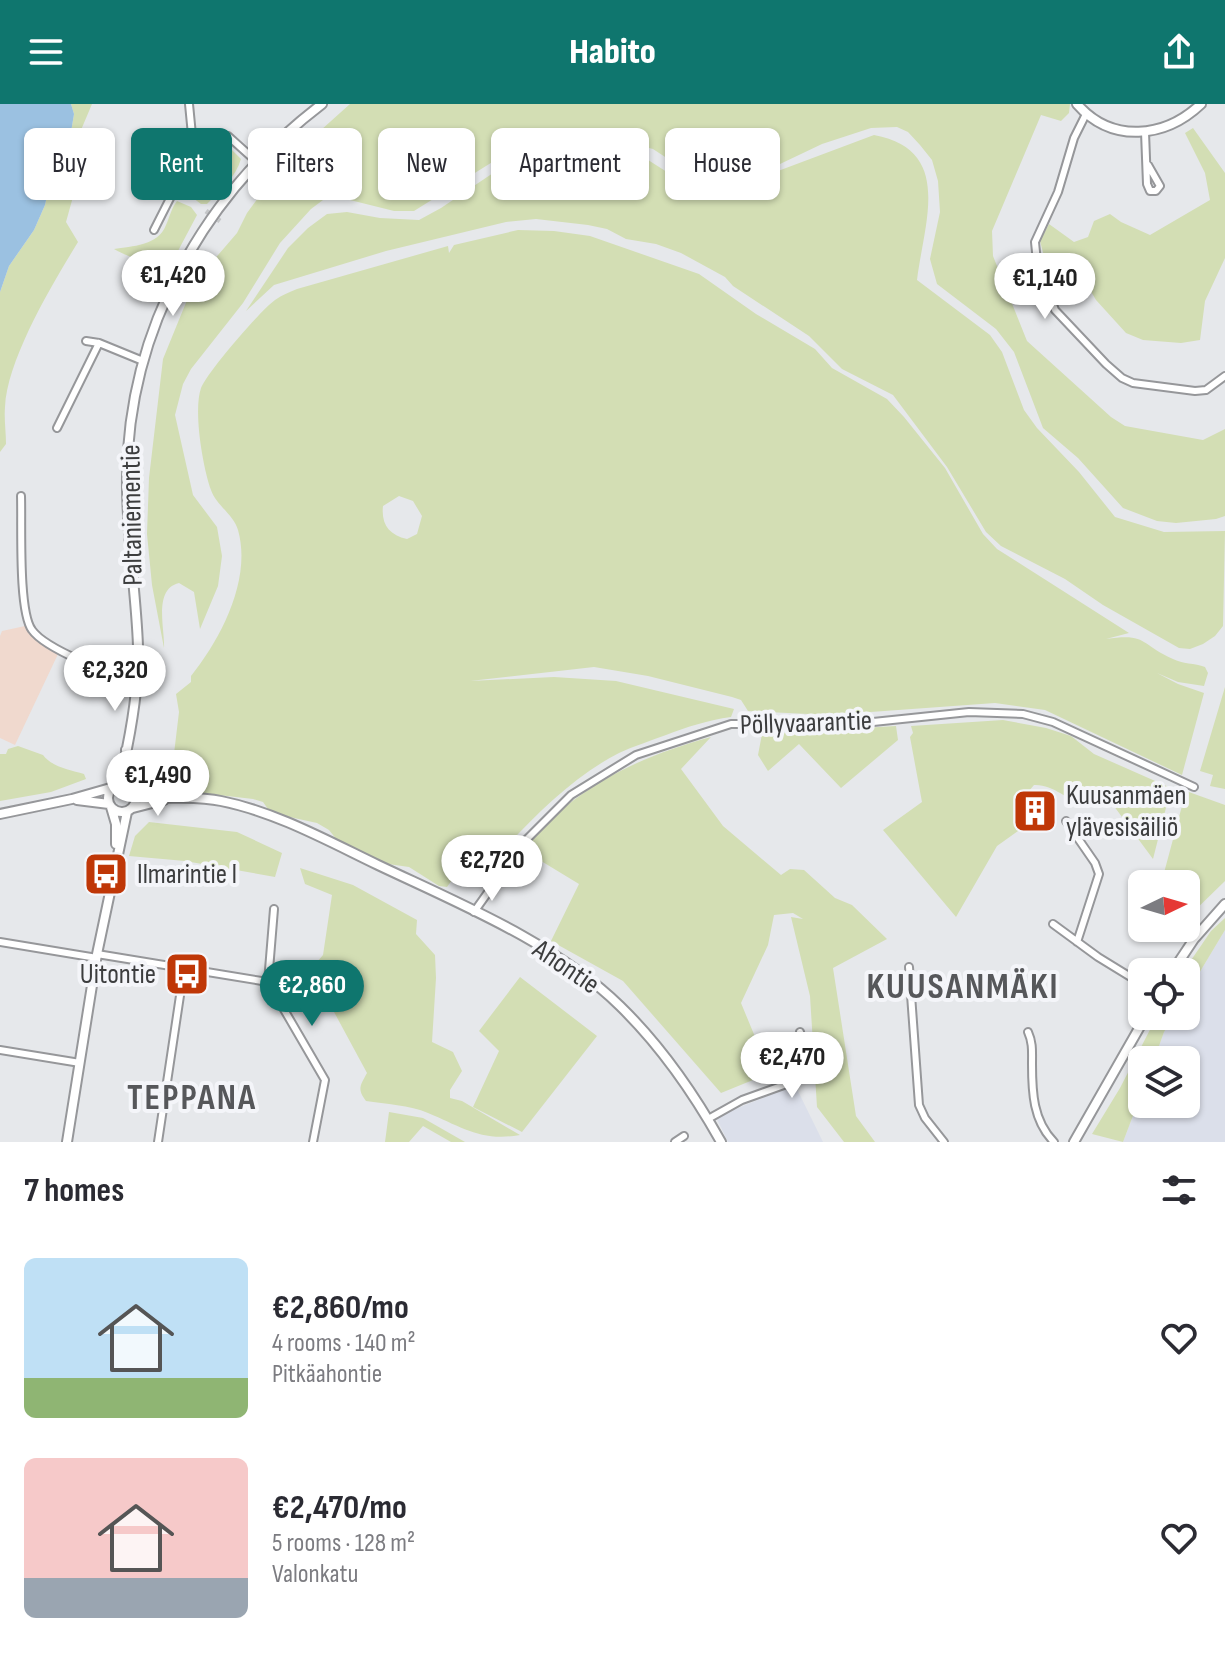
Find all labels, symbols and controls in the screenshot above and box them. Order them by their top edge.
icon: menu [24,30,68,74]
icon: share [1157,30,1201,74]
text: Habito [569,31,656,74]
chip: Buy [24,128,115,200]
chip: Rent [131,128,232,200]
chip: Filters [248,128,362,200]
chip: New [378,128,475,200]
chip: Apartment [491,128,649,200]
chip: House [665,128,780,200]
pin: €1,420 [108,250,238,318]
pin: €1,140 [980,253,1110,321]
text: €1,420 [140,260,206,291]
text: €1,140 [1012,263,1078,294]
street label: Paltaniementie [114,444,150,586]
pin: €2,320 [50,645,180,713]
text: €2,320 [82,655,148,686]
street label: Pöllyvaarantie [739,704,873,742]
pin: €1,490 [93,750,223,818]
text: €1,490 [124,760,192,791]
place label: Kuusanmäen ylävesisäiliö [1066,779,1186,844]
building icon: Kuusanmäen ylävesisäiliö [1011,787,1059,835]
pin: €2,720 [427,835,557,903]
text: €2,720 [459,845,525,876]
bus stop icon: Ilmarintie I [82,850,130,898]
place label: Ilmarintie I [137,858,237,891]
north arrow [1128,870,1200,942]
map controls [1128,870,1200,1118]
street label: Ahontie [526,932,606,1001]
bus stop icon: Uitontie [163,950,211,998]
place label: Uitontie [80,958,156,991]
button: locate [1128,958,1200,1030]
pin: €2,860 [247,960,377,1028]
district label: KUUSANMÄKI [866,966,1060,1009]
text: €2,860 [278,970,346,1001]
pin: €2,470 [727,1032,857,1100]
text: €2,470 [759,1042,825,1073]
button: layers [1128,1046,1200,1118]
district label: TEPPANA [127,1077,257,1120]
icon: filters [1157,1168,1201,1212]
text: 7 homes [24,1170,124,1211]
text: €2,860/mo [272,1287,409,1328]
icon: home [88,1290,184,1386]
icon: heart [1157,1316,1201,1360]
text: 4 rooms · 140 m² [272,1328,416,1359]
text: Pitkäahontie [272,1359,382,1390]
text: €2,470/mo [272,1487,407,1528]
icon: home [88,1490,184,1586]
icon: heart [1157,1516,1201,1560]
text: 5 rooms · 128 m² [272,1528,415,1559]
text: Valonkatu [272,1559,358,1590]

